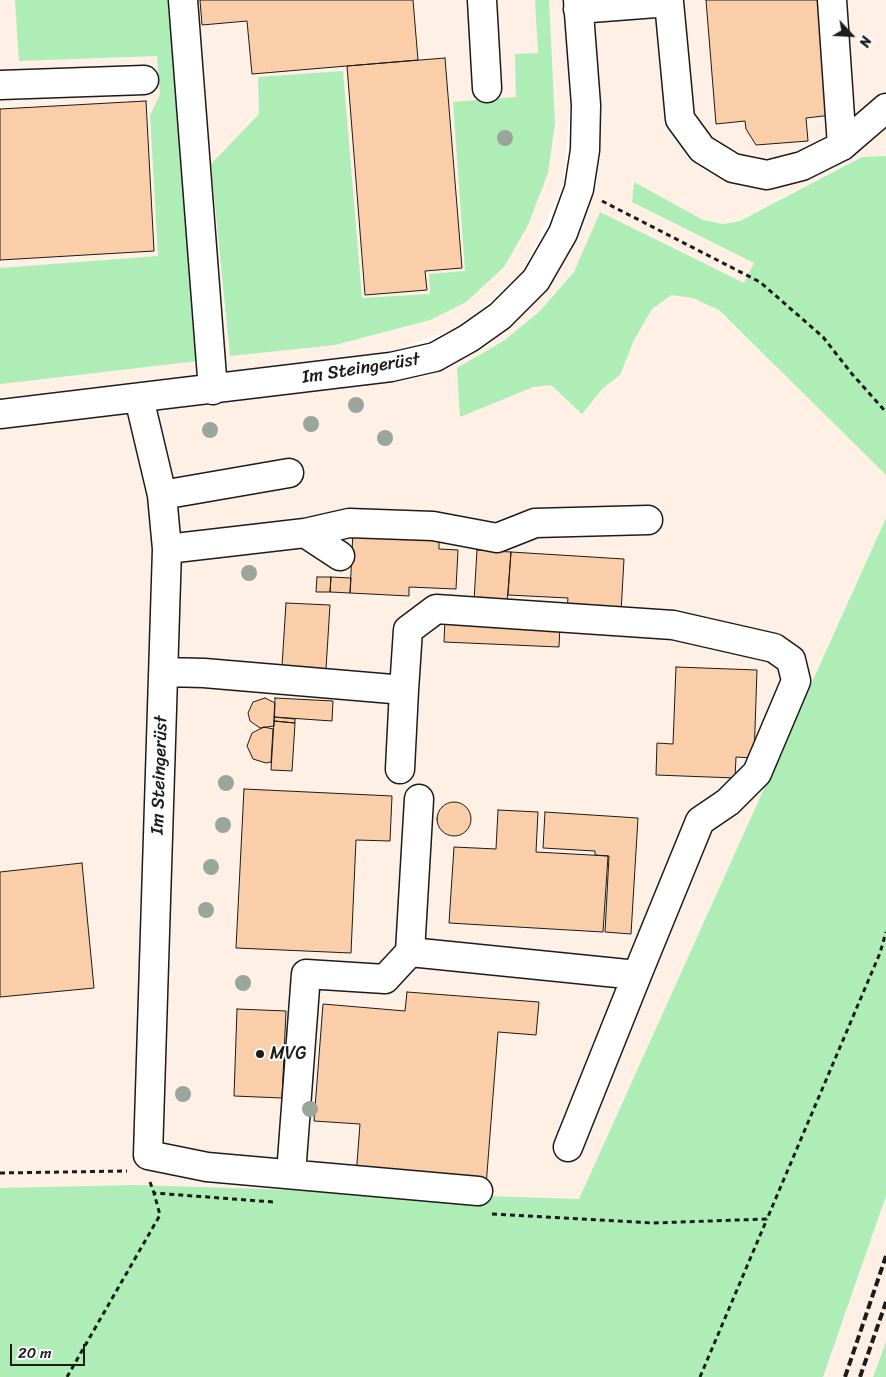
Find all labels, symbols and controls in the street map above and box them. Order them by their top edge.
north arrow [826,10,876,60]
text: N [852,32,878,51]
street label: Im Steingerüst [301,349,421,389]
street label: Im Steingerüst [147,715,173,835]
place label: MVG [270,1043,307,1065]
marker: MVG [254,1048,266,1060]
scale bar [12,1334,88,1366]
text: 20 m [18,1340,52,1366]

